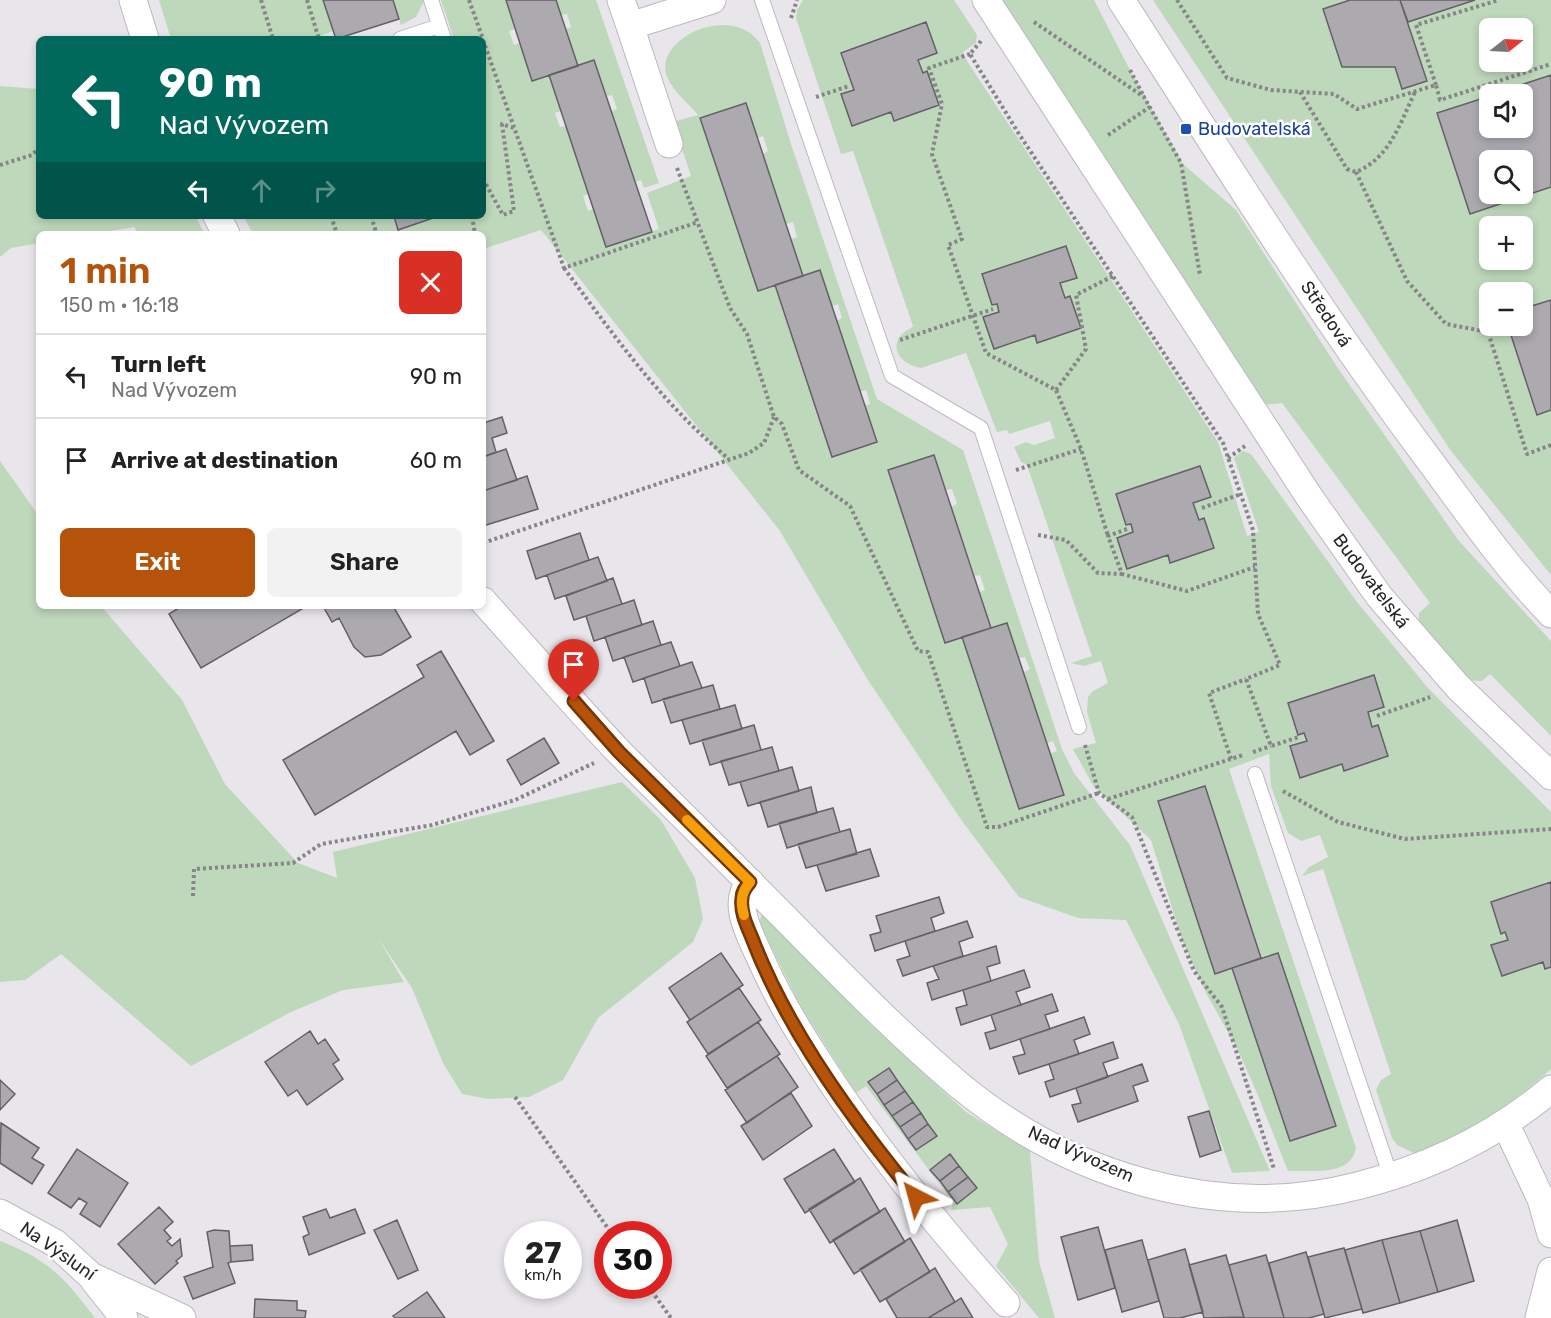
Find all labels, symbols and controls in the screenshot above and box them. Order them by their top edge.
north arrow [1479,18,1533,72]
map controls [1479,18,1533,336]
text: 90 m [159,58,262,108]
icon: left [60,60,138,138]
button: sound [1479,84,1533,138]
text: Nad Vývozem [159,109,329,141]
place label: Budovatelská [1198,118,1311,140]
marker: Budovatelská [1179,122,1193,136]
button: search [1479,150,1533,204]
icon: left [182,174,215,207]
icon: ahead [245,174,278,207]
icon: right [308,174,341,207]
button: + [1479,216,1533,270]
text: 1 min [60,249,151,292]
button: close [399,251,462,314]
street label: Středová [1296,277,1356,351]
button: − [1479,282,1533,336]
text: 150 m · 16:18 [60,293,179,317]
text: Turn left [111,351,206,378]
icon: left [60,360,93,393]
text: 90 m [410,363,462,390]
text: Nad Vývozem [111,378,237,402]
icon: arrive [60,444,93,477]
text: Arrive at destination [111,447,338,474]
text: 60 m [410,447,462,474]
button: Exit [60,528,255,597]
button: Share [267,528,462,597]
street label: Budovatelská [1328,529,1414,633]
pin [548,639,599,701]
icon: arrive [557,648,590,681]
street label: Nad Vývozem [1025,1121,1137,1187]
position arrow [884,1165,948,1229]
street label: Na Výsluní [16,1217,101,1286]
speed limit sign: 30 [594,1221,672,1299]
text: 27 [525,1235,561,1271]
text: km/h [524,1266,562,1284]

